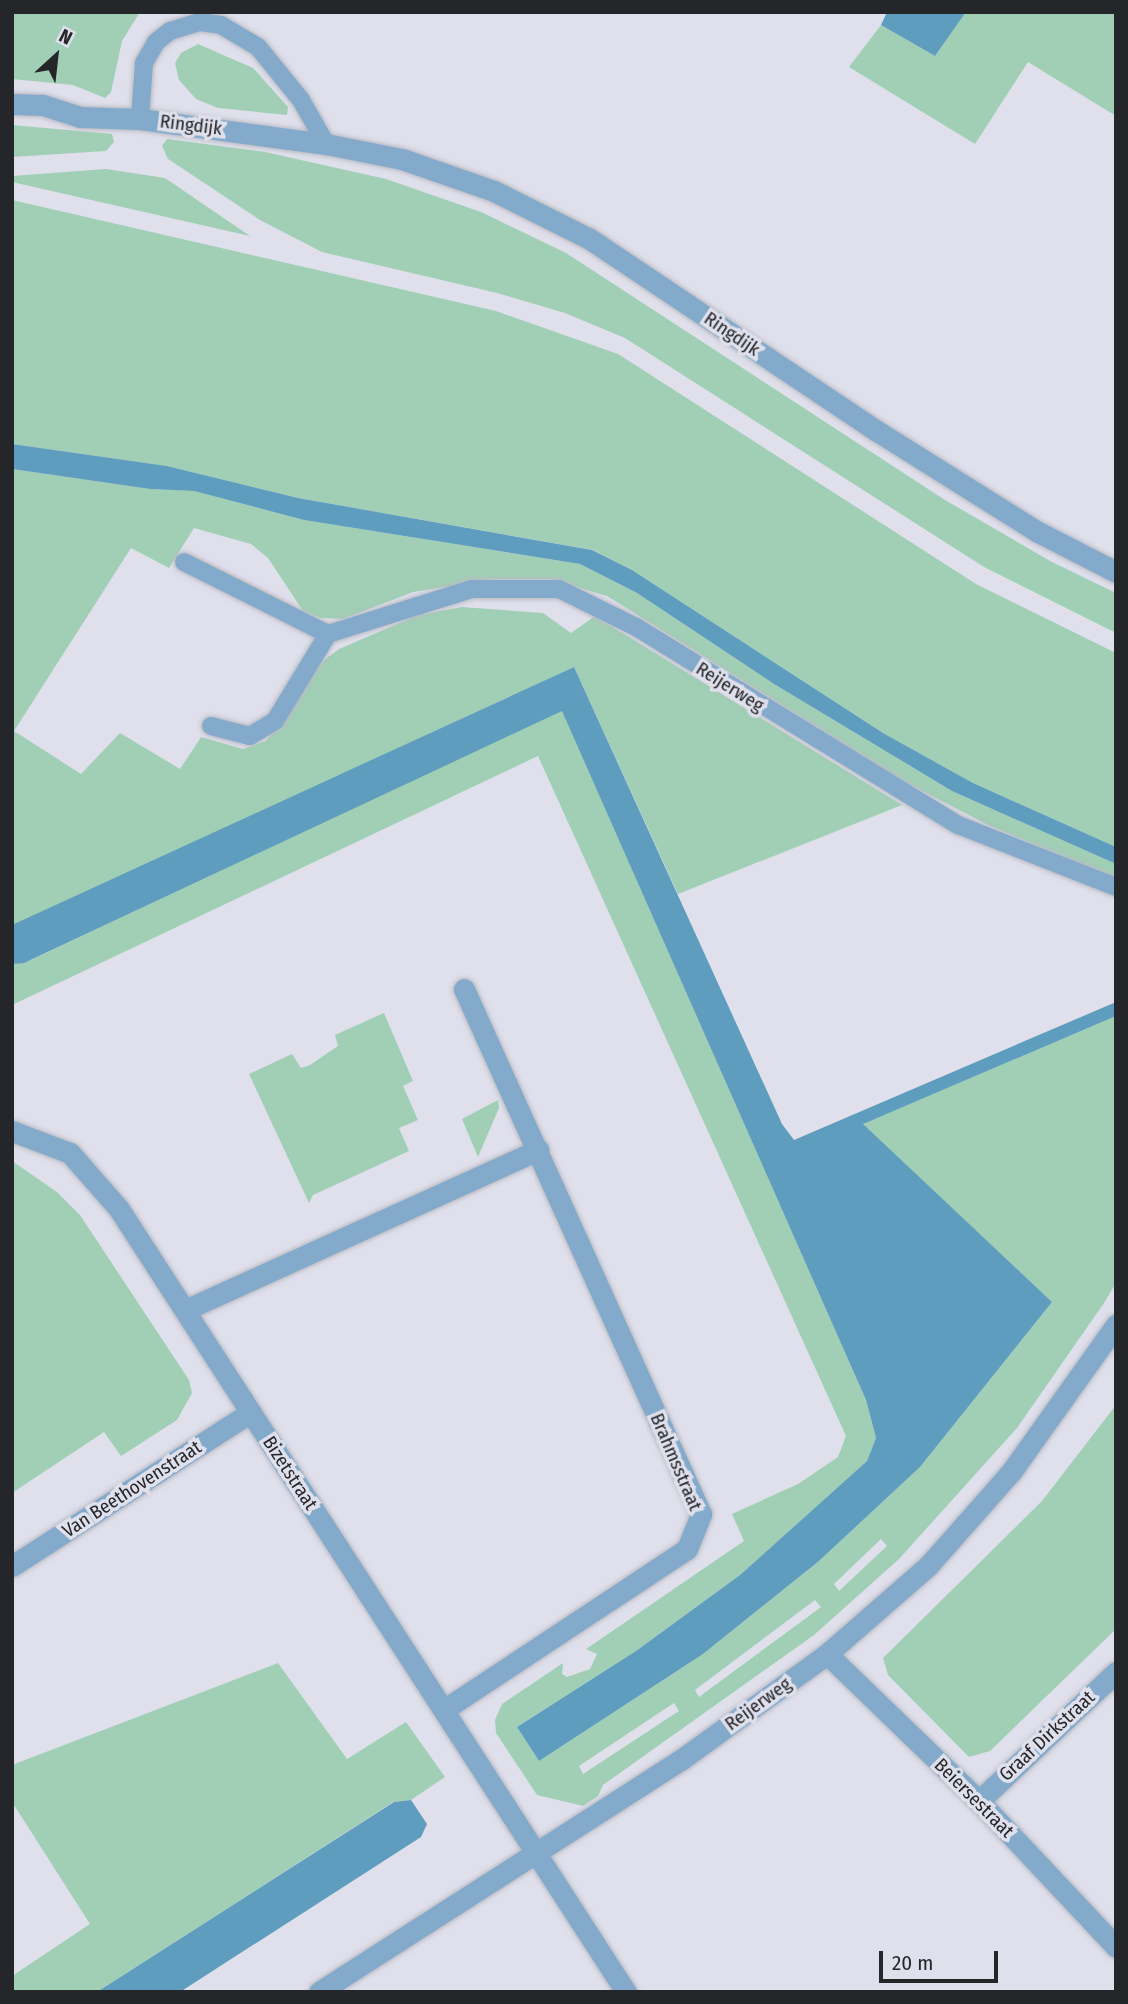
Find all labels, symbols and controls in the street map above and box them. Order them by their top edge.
north arrow [21,21,91,91]
text: N [55,24,76,50]
street label: Ringdijk [159,110,223,140]
street label: Ringdijk [700,307,764,361]
street label: Reijerweg [692,657,768,717]
street label: Brahmsstraat [645,1410,707,1514]
street label: Bizetstraat [258,1432,322,1514]
street label: Van Beethovenstraat [58,1436,206,1542]
street label: Reijerweg [721,1672,795,1736]
street label: Graaf Dirkstraat [995,1686,1099,1786]
street label: Beiersestraat [930,1754,1018,1842]
scale bar [883,1938,1002,1982]
text: 20 m [892,1950,933,1976]

